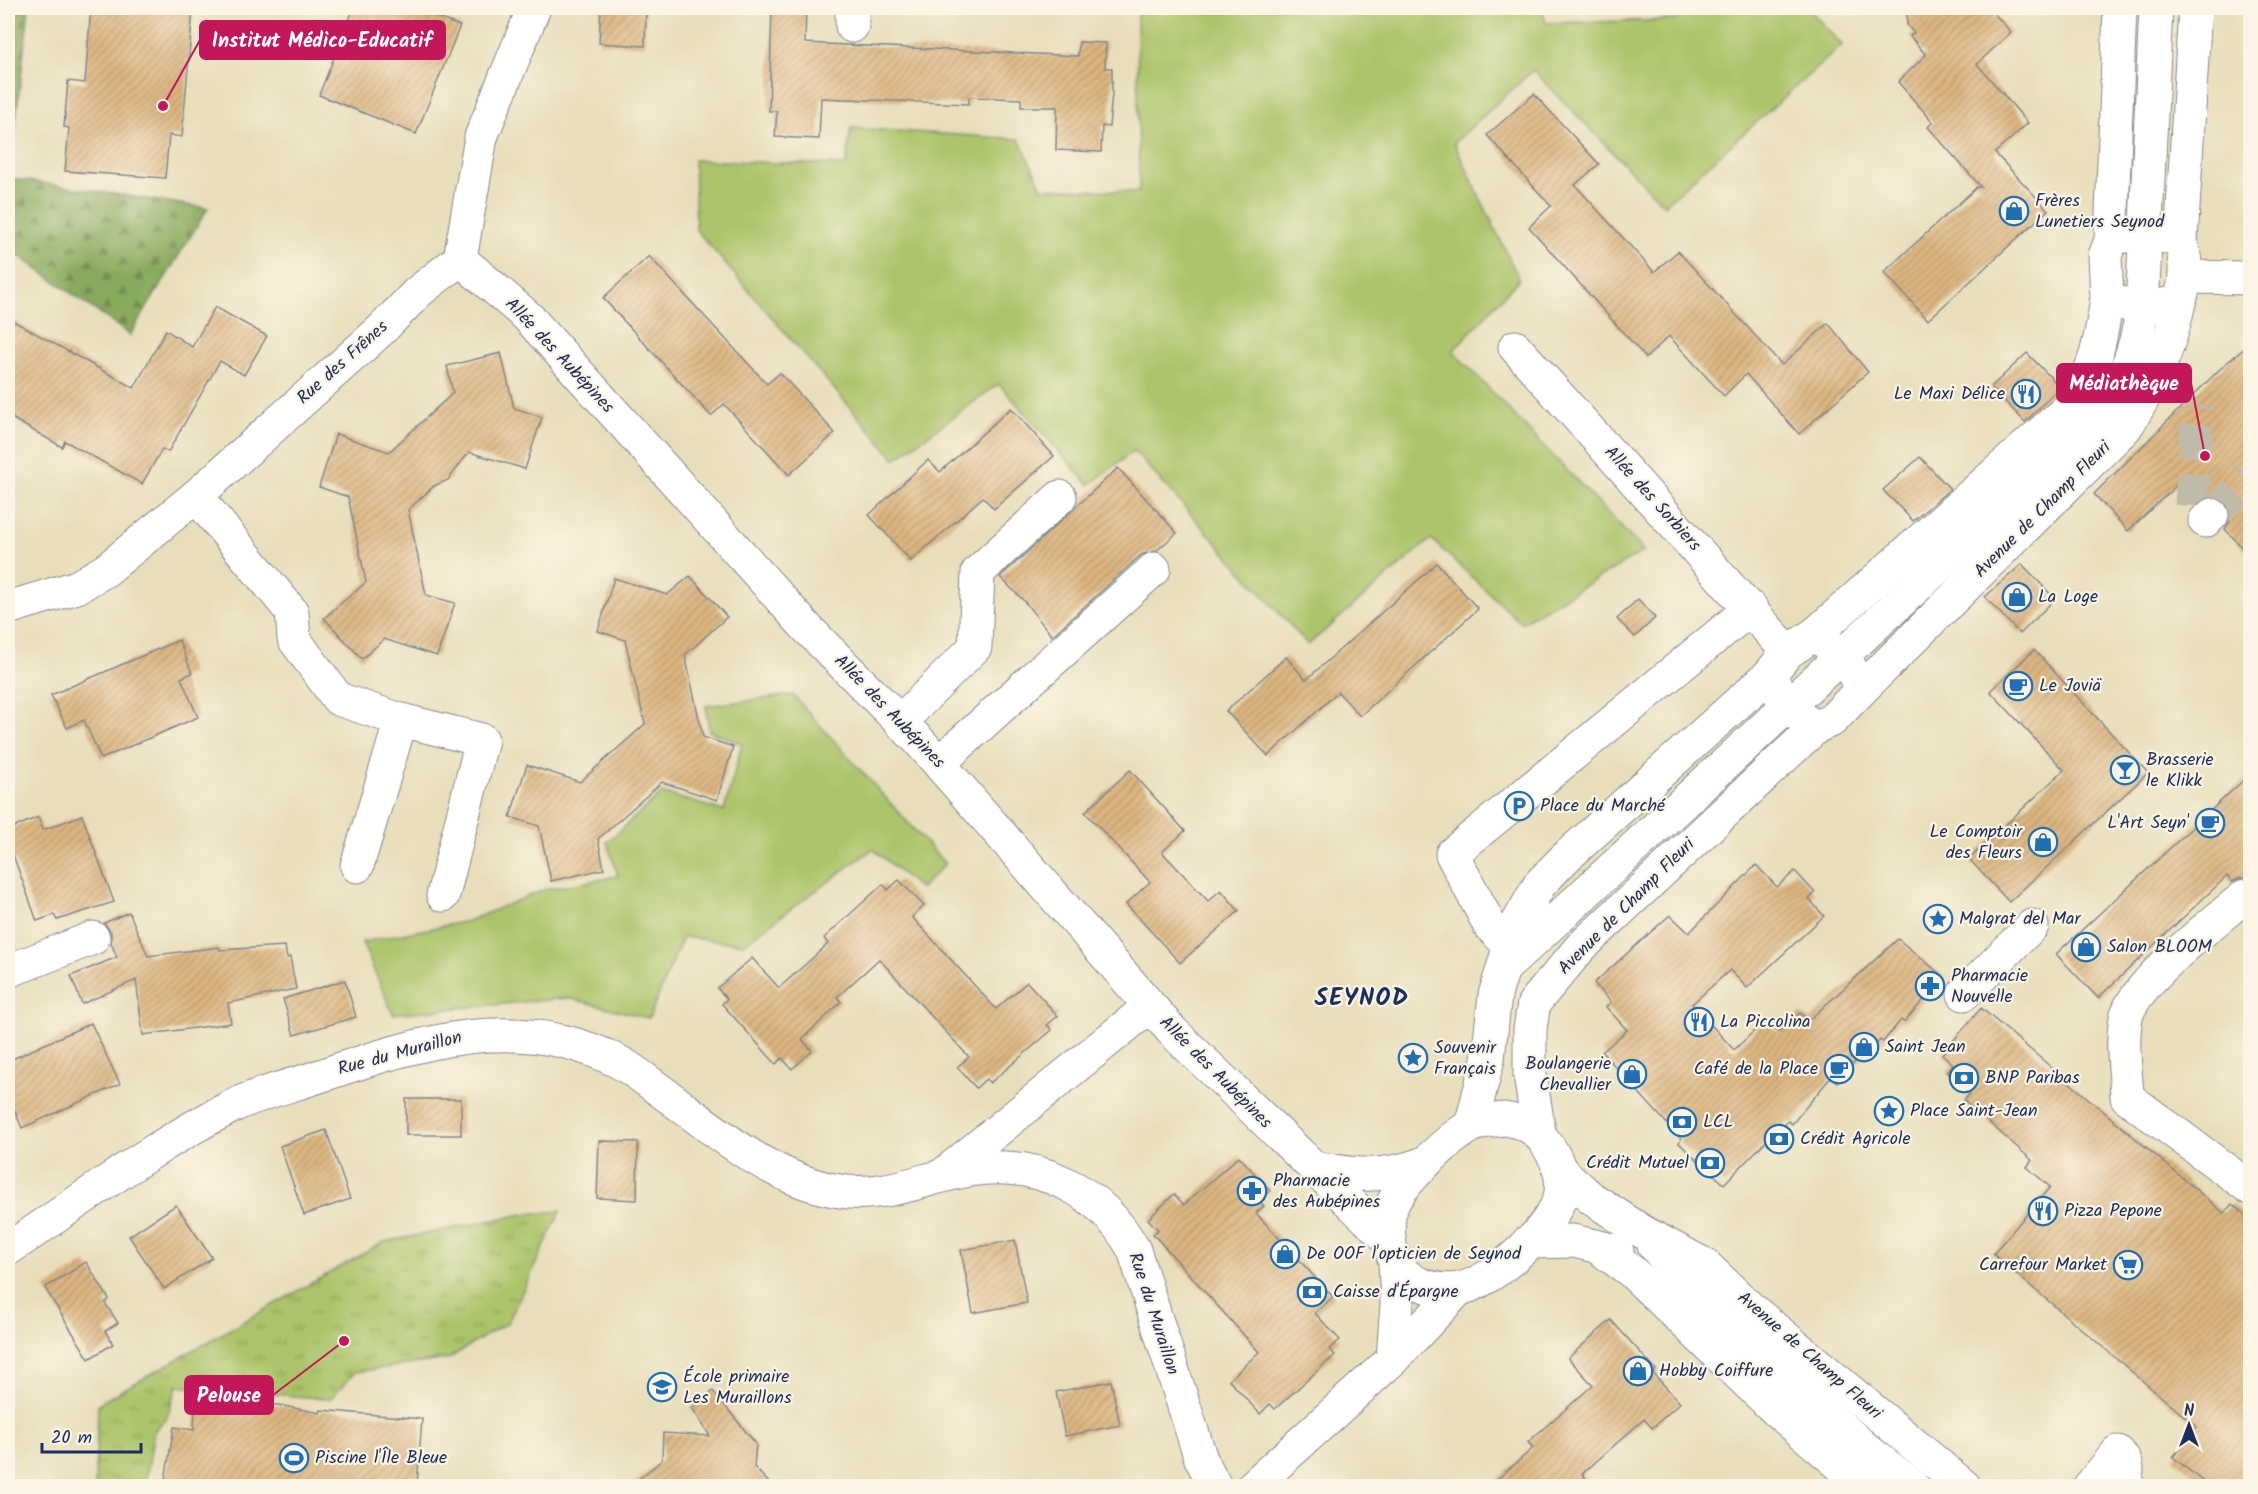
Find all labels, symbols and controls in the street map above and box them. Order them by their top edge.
callout: Institut Médico-Educatif [200,21,445,59]
text: Institut Médico-Educatif [212,26,434,58]
place label: Frères Lunetiers Seynod [2035,187,2165,237]
shop icon: Frères Lunetiers Seynod [1998,195,2030,227]
street label: Allée des Aubépines [497,291,621,421]
street label: Rue des Frênes [291,314,396,412]
callout: Médiathèque [2057,364,2191,402]
text: Médiathèque [2069,369,2179,401]
restaurant icon: Le Maxi Délice [2010,378,2042,410]
place label: Le Maxi Délice [1894,380,2005,409]
street label: Avenue de Champ Fleuri [1968,434,2119,585]
street label: Allée des Sorbiers [1596,439,1708,559]
shop icon: La Loge [2001,581,2033,613]
place label: La Loge [2038,583,2098,612]
street label: Allée des Aubépines [826,648,952,776]
cafe icon: Le Joviä [2002,670,2034,702]
place label: Le Joviä [2039,672,2103,701]
place label: Brasserie le Klikk [2146,746,2214,796]
bar icon: Brasserie le Klikk [2109,754,2141,786]
parking icon: Place du Marché [1503,790,1535,822]
place label: Place du Marché [1540,792,1666,821]
cafe icon: L'Art Seyn' [2194,807,2226,839]
place label: L'Art Seyn' [2107,809,2189,838]
place label: Le Comptoir des Fleurs [1930,818,2023,868]
shop icon: Le Comptoir des Fleurs [2027,826,2059,858]
street label: Avenue de Champ Fleuri [1552,831,1703,982]
place icon: Malgrat del Mar [1922,903,1954,935]
place label: Malgrat del Mar [1959,905,2082,934]
shop icon: Salon BLOOM [2070,931,2102,963]
place label: Salon BLOOM [2107,933,2213,962]
place label: Pharmacie Nouvelle [1951,962,2028,1012]
pharmacy icon: Pharmacie Nouvelle [1914,970,1946,1002]
district label: SEYNOD [1315,979,1409,1018]
restaurant icon: La Piccolina [1683,1006,1715,1038]
place label: La Piccolina [1720,1008,1810,1037]
street label: Allée des Aubépines [1152,1010,1279,1137]
street label: Rue du Muraillon [335,1023,465,1085]
shop icon: Saint Jean [1848,1031,1880,1063]
place label: Saint Jean [1885,1033,1966,1062]
place label: Souvenir Français [1434,1034,1497,1084]
place icon: Souvenir Français [1397,1042,1429,1074]
place label: Boulangerie Chevallier [1525,1050,1612,1100]
cafe icon: Café de la Place [1823,1053,1855,1085]
place label: Café de la Place [1694,1055,1818,1084]
shop icon: Boulangerie Chevallier [1616,1058,1648,1090]
bank icon: BNP Paribas [1948,1062,1980,1094]
place label: BNP Paribas [1985,1064,2080,1093]
place icon: Place Saint-Jean [1873,1095,1905,1127]
place label: Place Saint-Jean [1910,1097,2038,1126]
bank icon: LCL [1666,1106,1698,1138]
place label: LCL [1703,1108,1733,1137]
bank icon: Crédit Agricole [1763,1123,1795,1155]
place label: Crédit Agricole [1800,1125,1910,1154]
bank icon: Crédit Mutuel [1694,1147,1726,1179]
place label: Crédit Mutuel [1586,1149,1690,1178]
place label: Pharmacie des Aubépines [1273,1167,1380,1217]
pharmacy icon: Pharmacie des Aubépines [1236,1175,1268,1207]
restaurant icon: Pizza Pepone [2027,1195,2059,1227]
place label: Pizza Pepone [2064,1197,2162,1226]
shop icon: De OOF l'opticien de Seynod [1269,1238,1301,1270]
place label: De OOF l'opticien de Seynod [1306,1240,1522,1269]
street label: Rue du Muraillon [1120,1249,1186,1379]
supermarket icon: Carrefour Market [2112,1249,2144,1281]
place label: Carrefour Market [1979,1251,2108,1280]
bank icon: Caisse d'Épargne [1296,1276,1328,1308]
place label: Caisse d'Épargne [1333,1278,1459,1307]
street label: Avenue de Champ Fleuri [1730,1285,1889,1428]
shop icon: Hobby Coiffure [1622,1355,1654,1387]
place label: Hobby Coiffure [1659,1357,1773,1386]
place label: École primaire Les Muraillons [683,1363,792,1413]
school or university icon: École primaire Les Muraillons [646,1371,678,1403]
callout: Pelouse [185,1376,273,1414]
text: Pelouse [197,1381,261,1413]
north arrow [2159,1395,2219,1455]
text: N [2184,1399,2194,1424]
scale bar [42,1416,141,1454]
text: 20 m [51,1424,92,1453]
sports icon: Piscine l'Île Bleue [278,1442,310,1474]
place label: Piscine l'Île Bleue [315,1444,447,1473]

